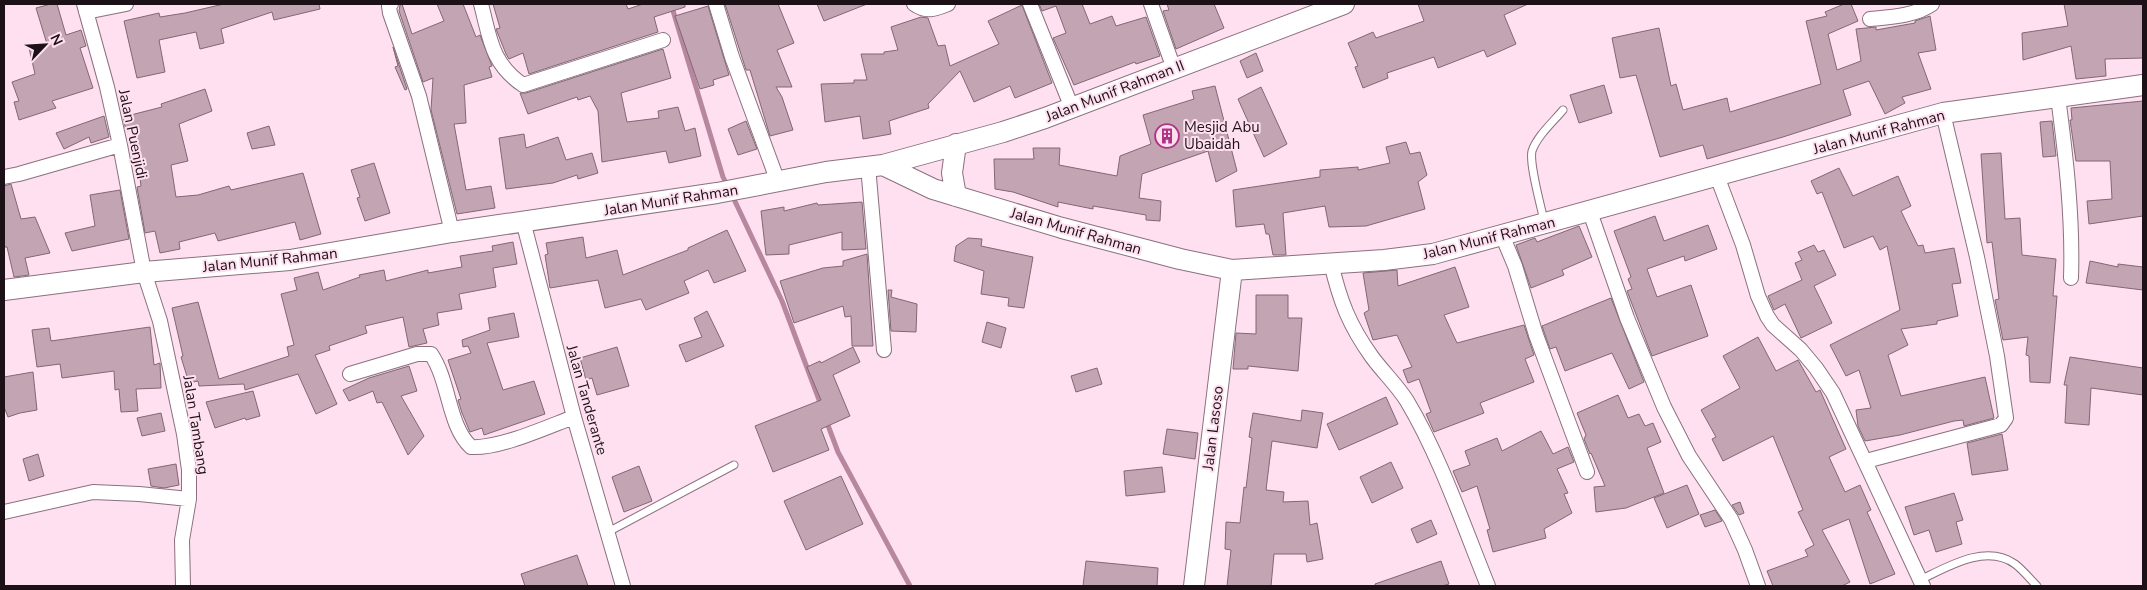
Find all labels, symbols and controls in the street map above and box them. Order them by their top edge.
north arrow [20,20,70,70]
text: N [46,31,67,48]
street label: Jalan Munif Rahman II [1042,55,1187,127]
street label: Jalan Puenjidi [114,86,152,181]
street label: Jalan Munif Rahman [1810,105,1947,159]
place label: Mesjid Abu Ubaidah [1184,117,1260,154]
building icon: Mesjid Abu Ubaidah [1154,123,1180,149]
street label: Jalan Munif Rahman [602,180,739,221]
street label: Jalan Munif Rahman [1007,202,1144,259]
street label: Jalan Munif Rahman [1420,212,1557,264]
street label: Jalan Munif Rahman [201,243,338,277]
street label: Jalan Tanderante [561,342,612,457]
street label: Jalan Tambang [178,373,214,476]
street label: Jalan Lasoso [1198,385,1228,472]

